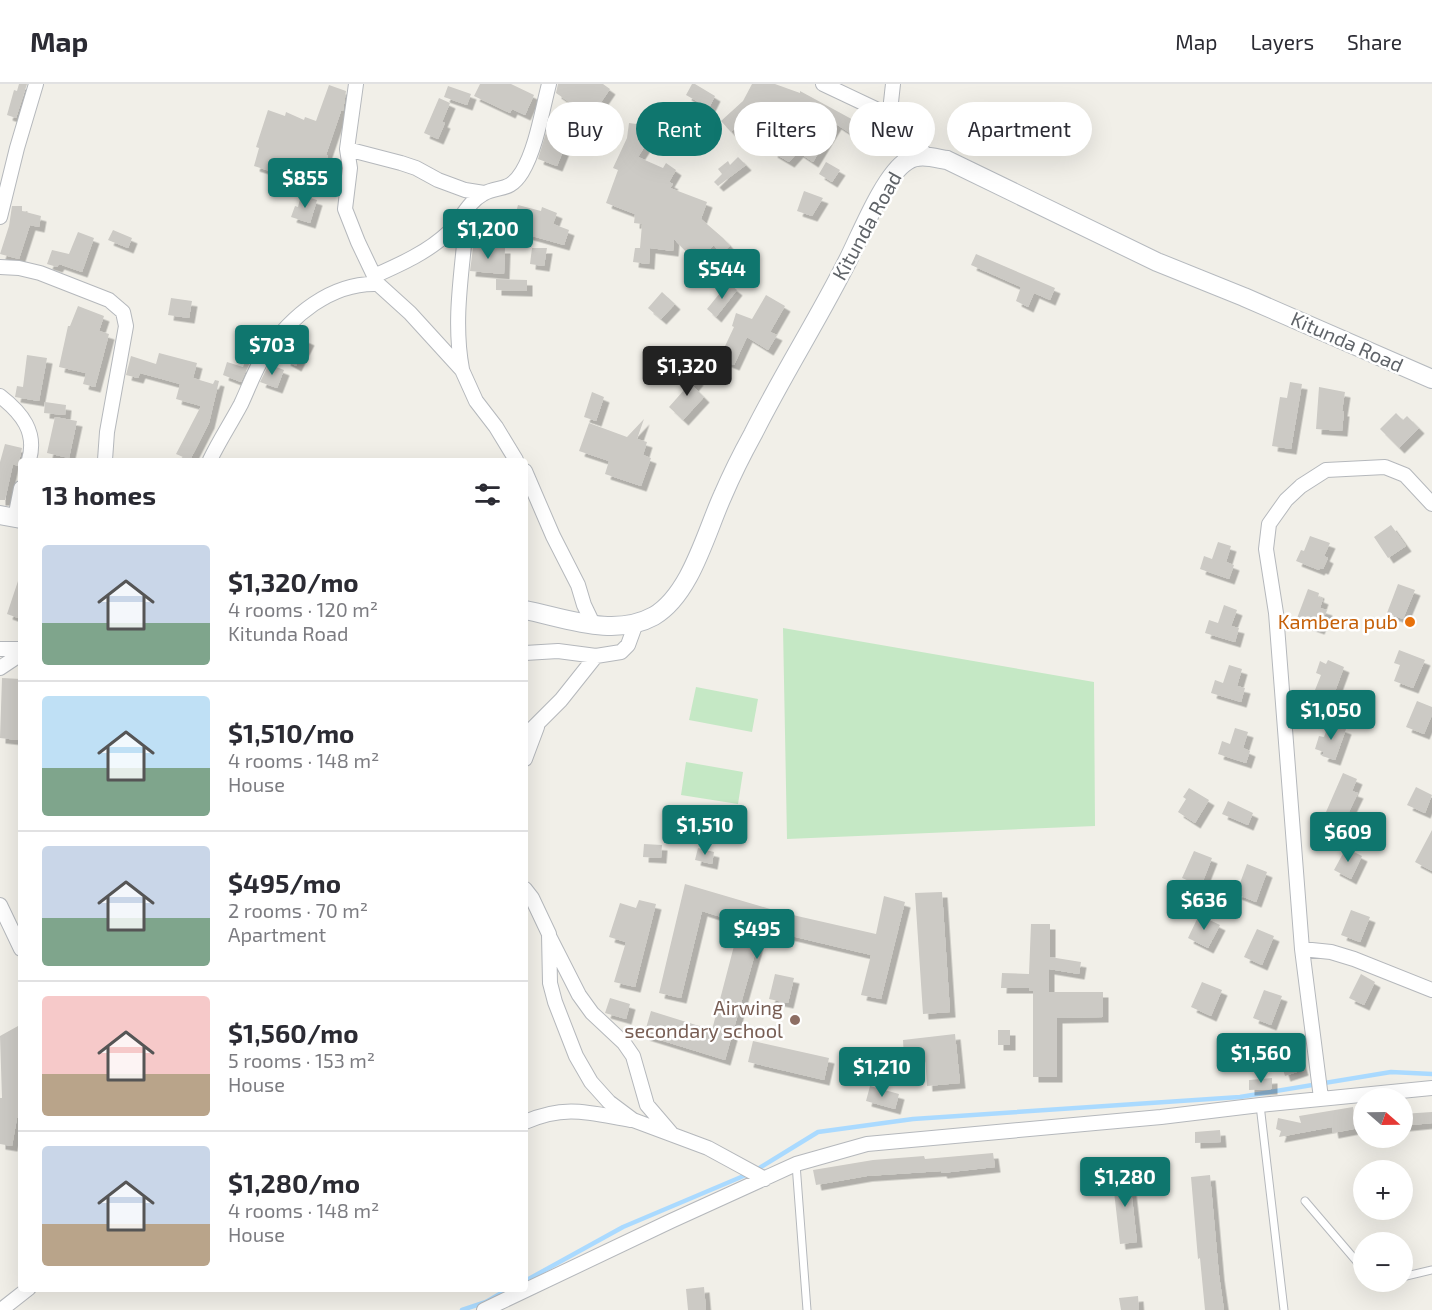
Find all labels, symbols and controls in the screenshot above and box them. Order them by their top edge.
text: Map [30,24,88,58]
text: Map [1175,29,1217,54]
text: Layers [1250,29,1314,54]
text: Share [1347,29,1402,54]
chip: Buy [546,102,624,156]
chip: Rent [636,102,722,156]
chip: Filters [734,102,837,156]
chip: New [849,102,935,156]
chip: Apartment [947,102,1092,156]
pin: $855 [269,158,341,209]
text: $855 [282,165,328,189]
street label: Kitunda Road [826,167,906,284]
pin: $1,200 [439,209,537,260]
text: $1,200 [457,216,519,240]
pin: $544 [686,249,758,300]
text: $544 [698,256,746,280]
street label: Kitunda Road [1288,306,1407,377]
pin: $703 [236,325,308,376]
text: $703 [249,332,295,356]
pin: $1,320 [638,346,736,397]
text: $1,320 [657,353,717,377]
icon: filters [471,478,504,511]
text: 13 homes [42,479,156,510]
text: $1,320/mo [228,566,359,597]
icon: home [90,569,162,641]
text: 4 rooms · 120 m² [228,597,378,621]
place label: Kambera pub [1278,609,1398,633]
marker: Kambera pub [1403,615,1417,629]
text: Kitunda Road [228,621,348,645]
pin: $1,050 [1282,690,1380,741]
text: $1,050 [1300,697,1362,721]
text: $1,510/mo [228,717,354,748]
icon: home [90,720,162,792]
text: 4 rooms · 148 m² [228,748,379,772]
text: House [228,772,285,796]
pin: $1,510 [656,805,754,856]
text: $1,510 [676,812,734,836]
pin: $609 [1312,812,1384,863]
text: $609 [1324,819,1372,843]
text: $495/mo [228,867,341,898]
icon: home [90,870,162,942]
pin: $636 [1168,880,1240,931]
text: $636 [1181,887,1227,911]
text: 2 rooms · 70 m² [228,898,368,922]
pin: $495 [721,909,793,960]
text: $495 [733,916,781,940]
text: Apartment [228,922,326,946]
place label: Airwing secondary school [624,995,783,1042]
marker: Airwing secondary school [788,1013,802,1027]
text: $1,560/mo [228,1017,358,1048]
icon: home [90,1020,162,1092]
pin: $1,560 [1212,1033,1310,1084]
text: $1,560 [1231,1040,1291,1064]
pin: $1,210 [833,1047,931,1098]
text: 5 rooms · 153 m² [228,1048,375,1072]
text: $1,210 [853,1054,911,1078]
text: House [228,1072,285,1096]
north arrow [1353,1088,1413,1148]
map controls [1353,1088,1413,1292]
pin: $1,280 [1076,1157,1174,1208]
button: + [1353,1160,1413,1220]
text: $1,280 [1094,1164,1156,1188]
text: $1,280/mo [228,1167,360,1198]
icon: home [90,1170,162,1242]
text: 4 rooms · 148 m² [228,1198,379,1222]
text: House [228,1222,285,1246]
button: − [1353,1232,1413,1292]

